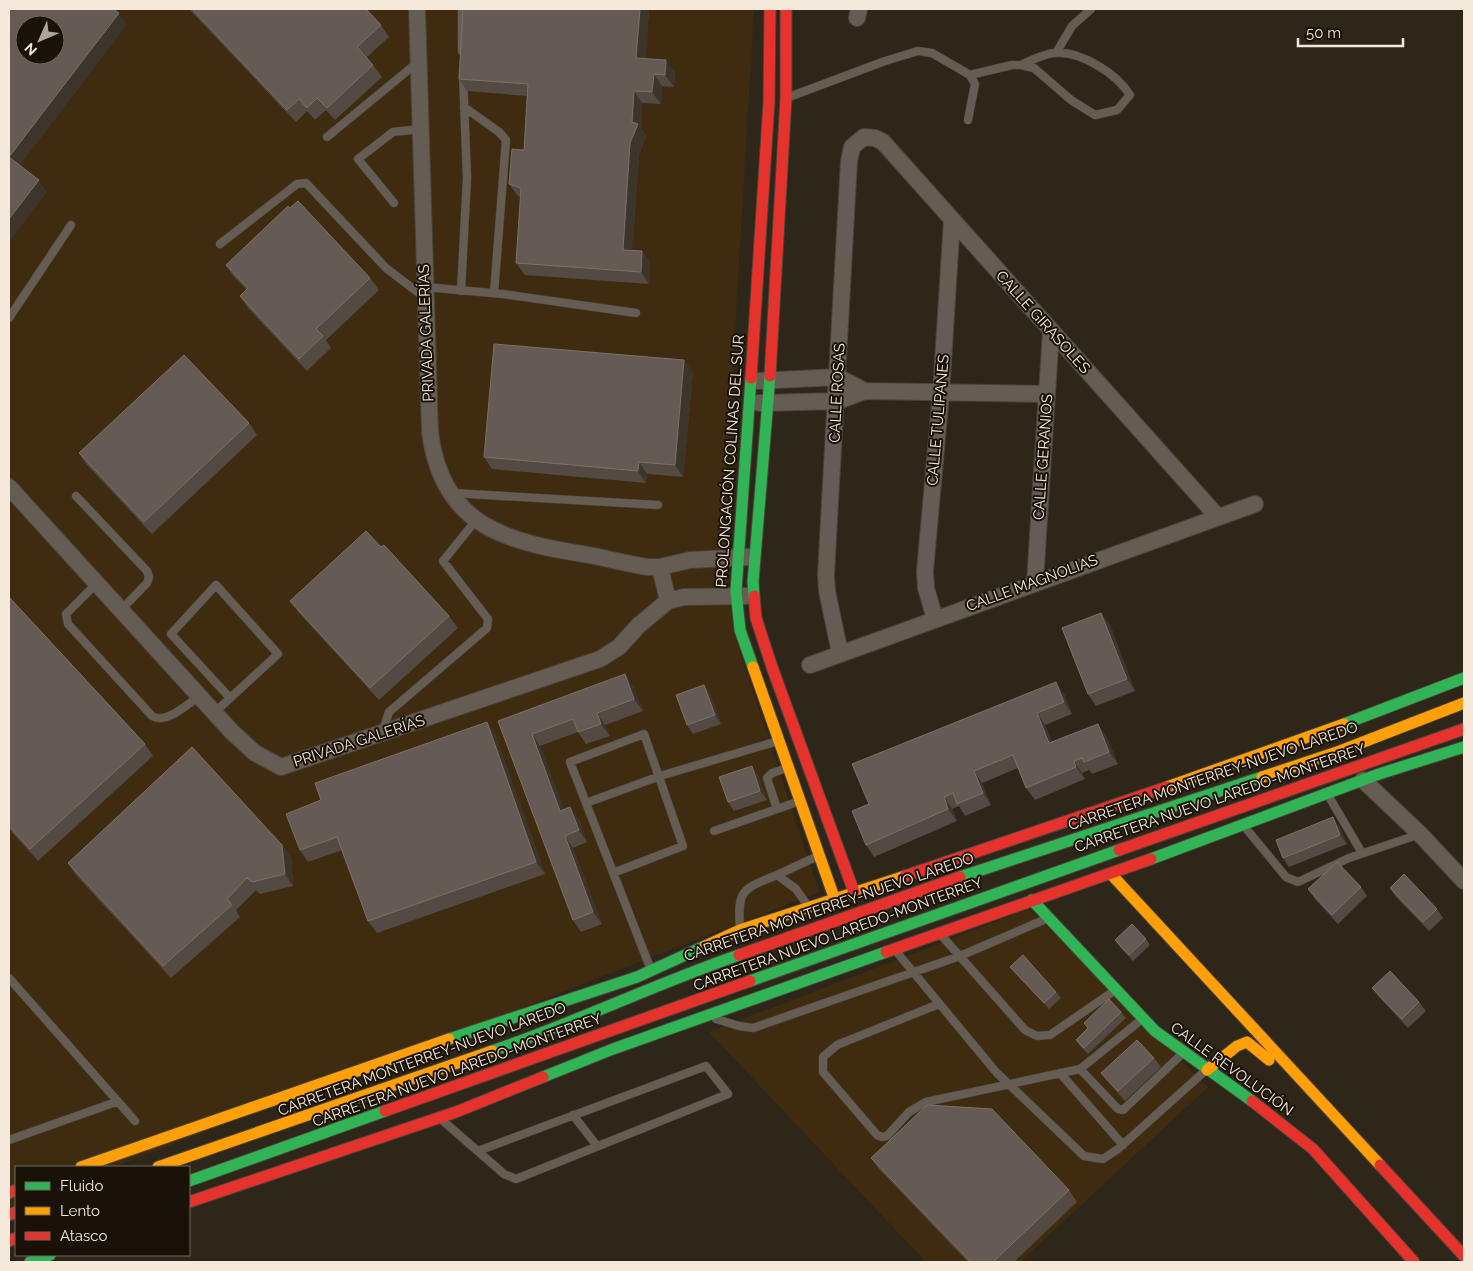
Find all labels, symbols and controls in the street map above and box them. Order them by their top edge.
north arrow [15,15,65,65]
scale bar [1298,15,1403,47]
text: 50 m [1306,24,1341,42]
text: N [21,40,40,59]
street label: PRIVADA GALERÍAS [415,264,437,402]
street label: CALLE GIRASOLES [992,267,1094,377]
street label: PROLONGACIÓN COLINAS DEL SUR [712,334,748,588]
street label: CALLE ROSAS [825,343,849,443]
street label: CALLE TULIPANES [923,354,953,486]
street label: CALLE GERANIOS [1030,393,1056,521]
street label: CALLE MAGNOLIAS [964,551,1100,615]
street label: PRIVADA GALERÍAS [291,711,427,771]
street label: CARRETERA MONTERREY-NUEVO LAREDO [1066,718,1360,834]
street label: CARRETERA NUEVO LAREDO-MONTERREY [1072,740,1368,856]
street label: CARRETERA MONTERREY-NUEVO LAREDO [682,849,976,965]
street label: CARRETERA NUEVO LAREDO-MONTERREY [691,873,985,995]
street label: CARRETERA MONTERREY-NUEVO LAREDO [275,998,569,1120]
street label: CARRETERA NUEVO LAREDO-MONTERREY [310,1009,604,1131]
street label: CALLE REVOLUCIÓN [1167,1018,1297,1120]
legend [15,1166,190,1256]
text: Fluido [60,1177,103,1195]
text: Lento [60,1202,100,1220]
text: Atasco [60,1227,107,1245]

